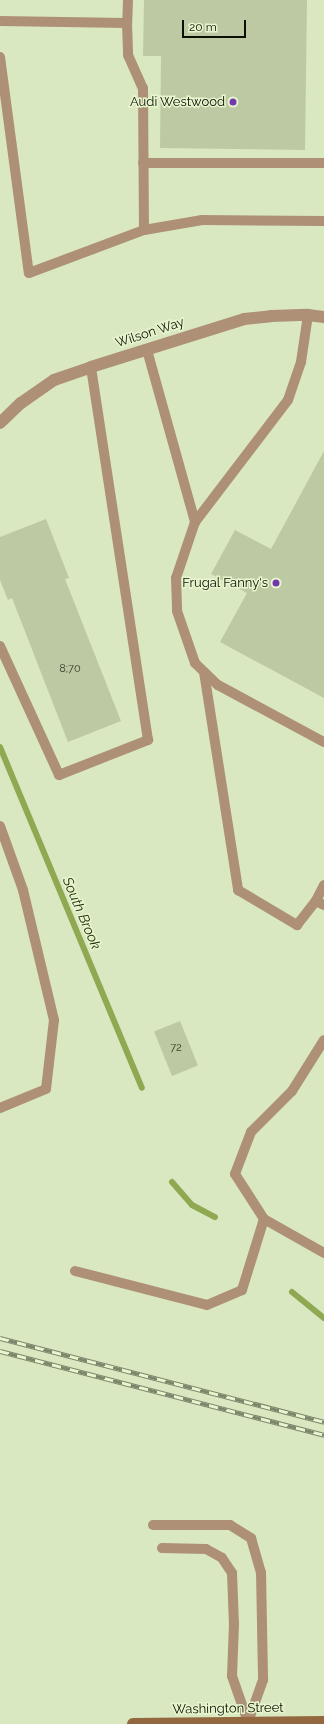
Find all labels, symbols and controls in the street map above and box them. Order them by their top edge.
scale bar [184,12,248,38]
text: 20 m [189,20,217,34]
place label: Audi Westwood [130,94,225,110]
marker: Audi Westwood [228,97,238,107]
street label: Wilson Way [113,315,187,351]
place label: Frugal Fanny's [182,575,268,591]
marker: Frugal Fanny's [271,578,281,588]
house number: 8;70 [59,662,81,676]
water label: South Brook [59,874,105,952]
house number: 72 [170,1041,182,1055]
street label: Washington Street [172,1700,284,1718]

